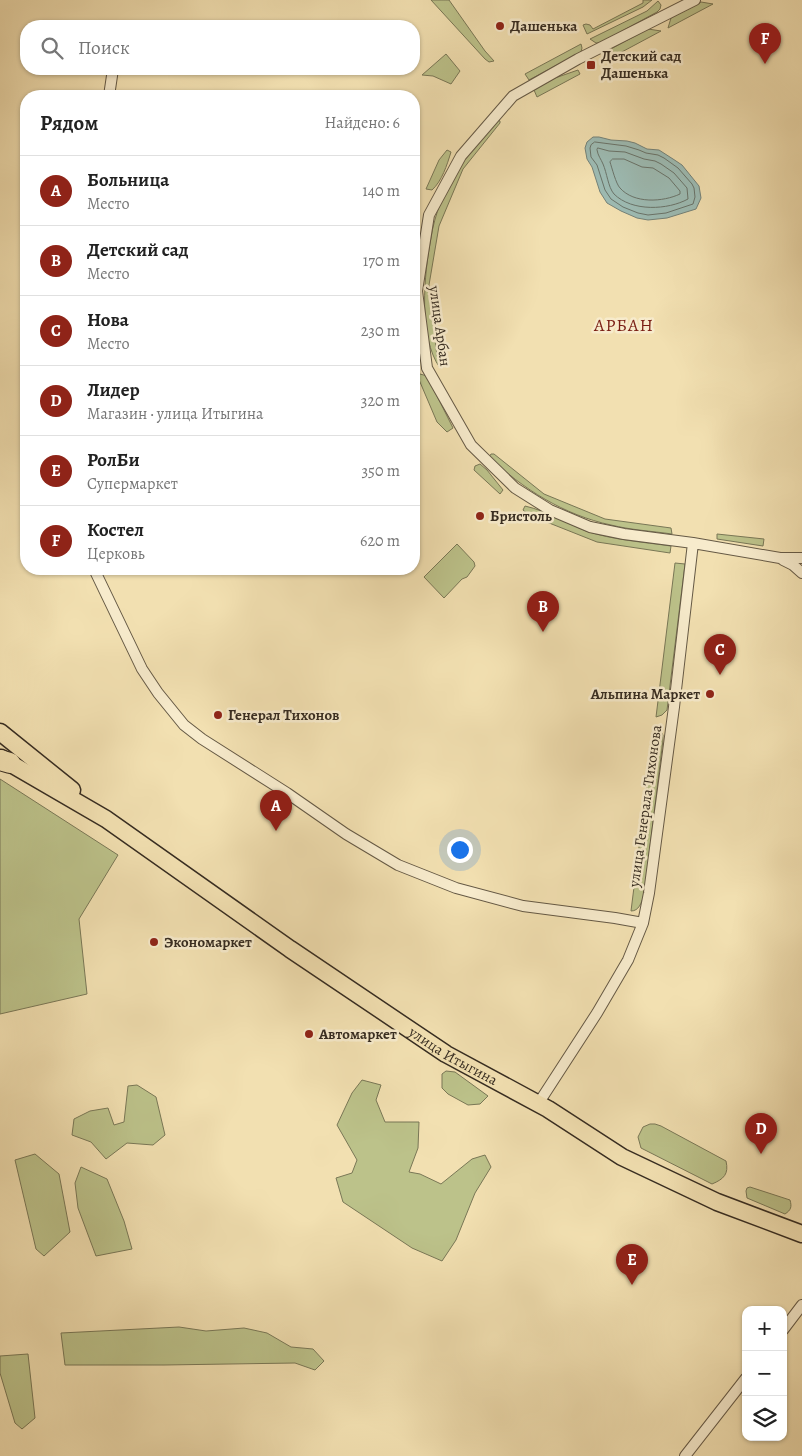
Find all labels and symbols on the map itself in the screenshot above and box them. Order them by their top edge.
place label: Дашенька [510,16,578,36]
marker: Дашенька [494,20,506,32]
pin: F [749,23,781,64]
place label: Детский сад Дашенька [601,46,681,83]
marker: Детский сад Дашенька [585,59,597,71]
street label: улица Арбан [424,283,456,368]
district label: АРБАН [593,313,654,337]
place label: Бристоль [490,506,552,526]
marker: Бристоль [474,510,486,522]
pin: B [527,591,559,632]
pin: C [704,634,736,675]
place label: Альпина Маркет [590,684,700,704]
marker: Альпина Маркет [704,688,716,700]
place label: Генерал Тихонов [228,705,339,725]
marker: Генерал Тихонов [212,709,224,721]
street label: улица Генерала Тихонова [624,723,666,889]
pin: A [260,790,292,831]
your location [447,837,473,863]
place label: Экономаркет [164,932,252,952]
marker: Экономаркет [148,936,160,948]
street label: улица Итыгина [404,1021,501,1090]
place label: Автомаркет [318,1024,397,1044]
marker: Автомаркет [303,1028,315,1040]
pin: D [745,1113,777,1154]
pin: E [616,1244,648,1285]

